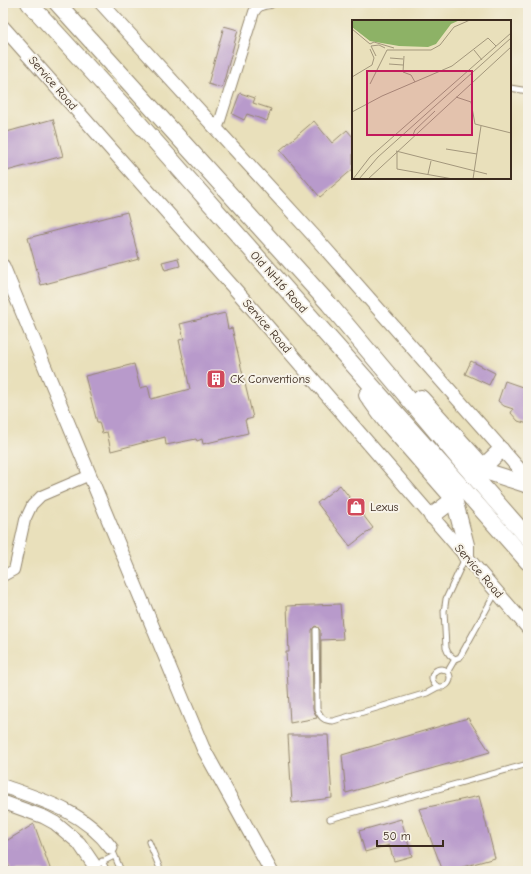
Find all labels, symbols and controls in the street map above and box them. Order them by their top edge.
inset map [352,20,511,179]
street label: Service Road [26,53,80,113]
street label: Old NH16 Road [248,248,310,316]
street label: Service Road [240,296,294,356]
building icon: CK Conventions [205,368,227,390]
place label: CK Conventions [230,372,310,386]
shop icon: Lexus [345,496,367,518]
place label: Lexus [370,500,399,514]
street label: Service Road [452,541,506,601]
scale bar [377,822,443,848]
text: 50 m [383,829,411,843]

